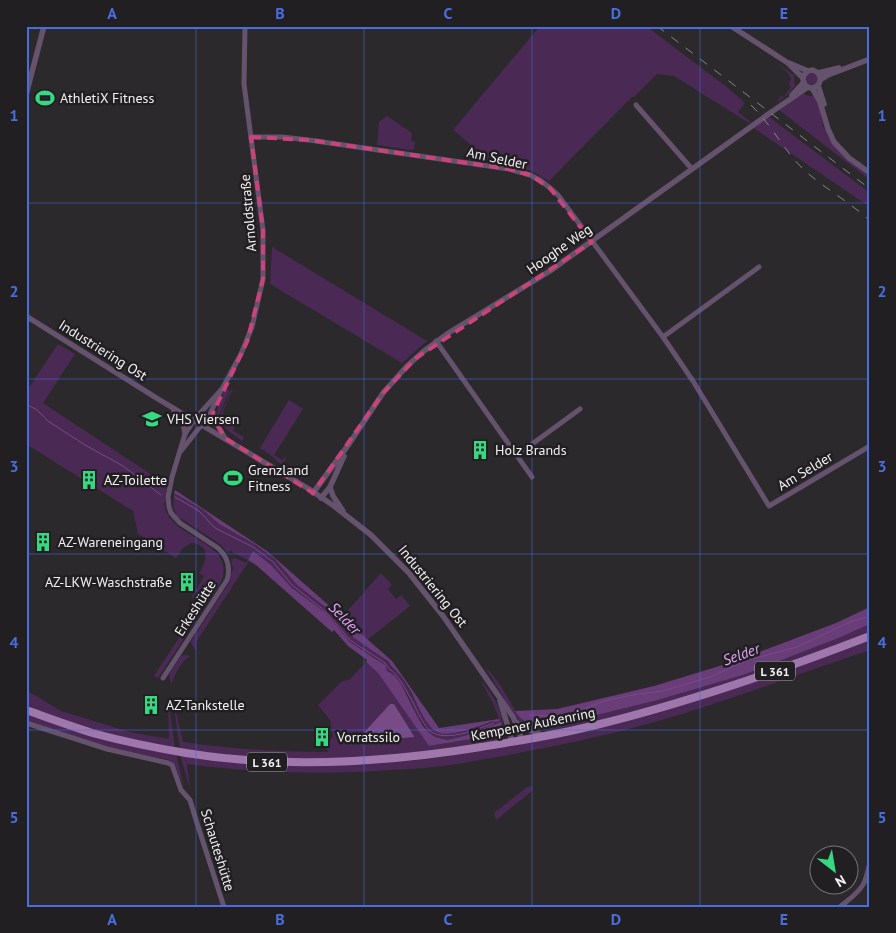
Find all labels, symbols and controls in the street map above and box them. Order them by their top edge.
text: A [107,3,117,23]
text: B [275,3,285,23]
text: C [444,3,453,23]
text: D [611,3,621,23]
text: E [780,3,788,23]
sports icon: AthletiX Fitness [34,87,56,109]
place label: AthletiX Fitness [60,89,154,107]
text: 1 [9,105,19,125]
text: 1 [877,105,887,125]
street label: Am Selder [465,143,529,173]
street label: Arnoldstraße [236,174,260,252]
street label: Hooghe Weg [523,220,595,278]
text: 2 [9,281,19,301]
text: 2 [877,281,887,301]
street label: Industriering Ost [56,316,151,384]
school or university icon: VHS Viersen [141,408,163,430]
place label: VHS Viersen [166,410,239,428]
building icon: Holz Brands [469,439,491,461]
place label: Holz Brands [495,441,567,459]
street label: Am Selder [774,447,836,495]
text: 3 [9,456,19,476]
text: 3 [877,456,887,476]
place label: Grenzland Fitness [248,461,309,495]
sports icon: Grenzland Fitness [222,467,244,489]
building icon: AZ-Toilette [78,469,100,491]
place label: AZ-Toilette [104,471,167,489]
building icon: AZ-Wareneingang [32,531,54,553]
place label: AZ-Wareneingang [58,533,163,551]
street label: Industriering Ost [394,541,472,631]
building icon: AZ-LKW-Waschstraße [176,571,198,593]
place label: AZ-LKW-Waschstraße [45,573,172,591]
street label: Erkeshütte [170,576,220,640]
water label: Selder [325,598,366,639]
text: 4 [9,632,19,652]
text: 4 [877,632,887,652]
water label: Selder [720,638,763,669]
road number: L 361 [755,661,795,680]
building icon: AZ-Tankstelle [140,694,162,716]
place label: AZ-Tankstelle [166,696,245,714]
street label: Kempener Außenring [469,703,597,745]
building icon: Vorratssilo [311,726,333,748]
place label: Vorratssilo [336,728,400,746]
road number: L 361 [247,752,287,772]
text: 5 [9,807,19,827]
street label: Schauteshütte [197,807,239,893]
text: 5 [877,807,887,827]
north arrow [808,846,858,896]
text: N [832,871,849,891]
text: A [107,909,117,929]
text: B [275,909,285,929]
text: C [444,909,453,929]
text: D [611,909,621,929]
text: E [780,909,788,929]

